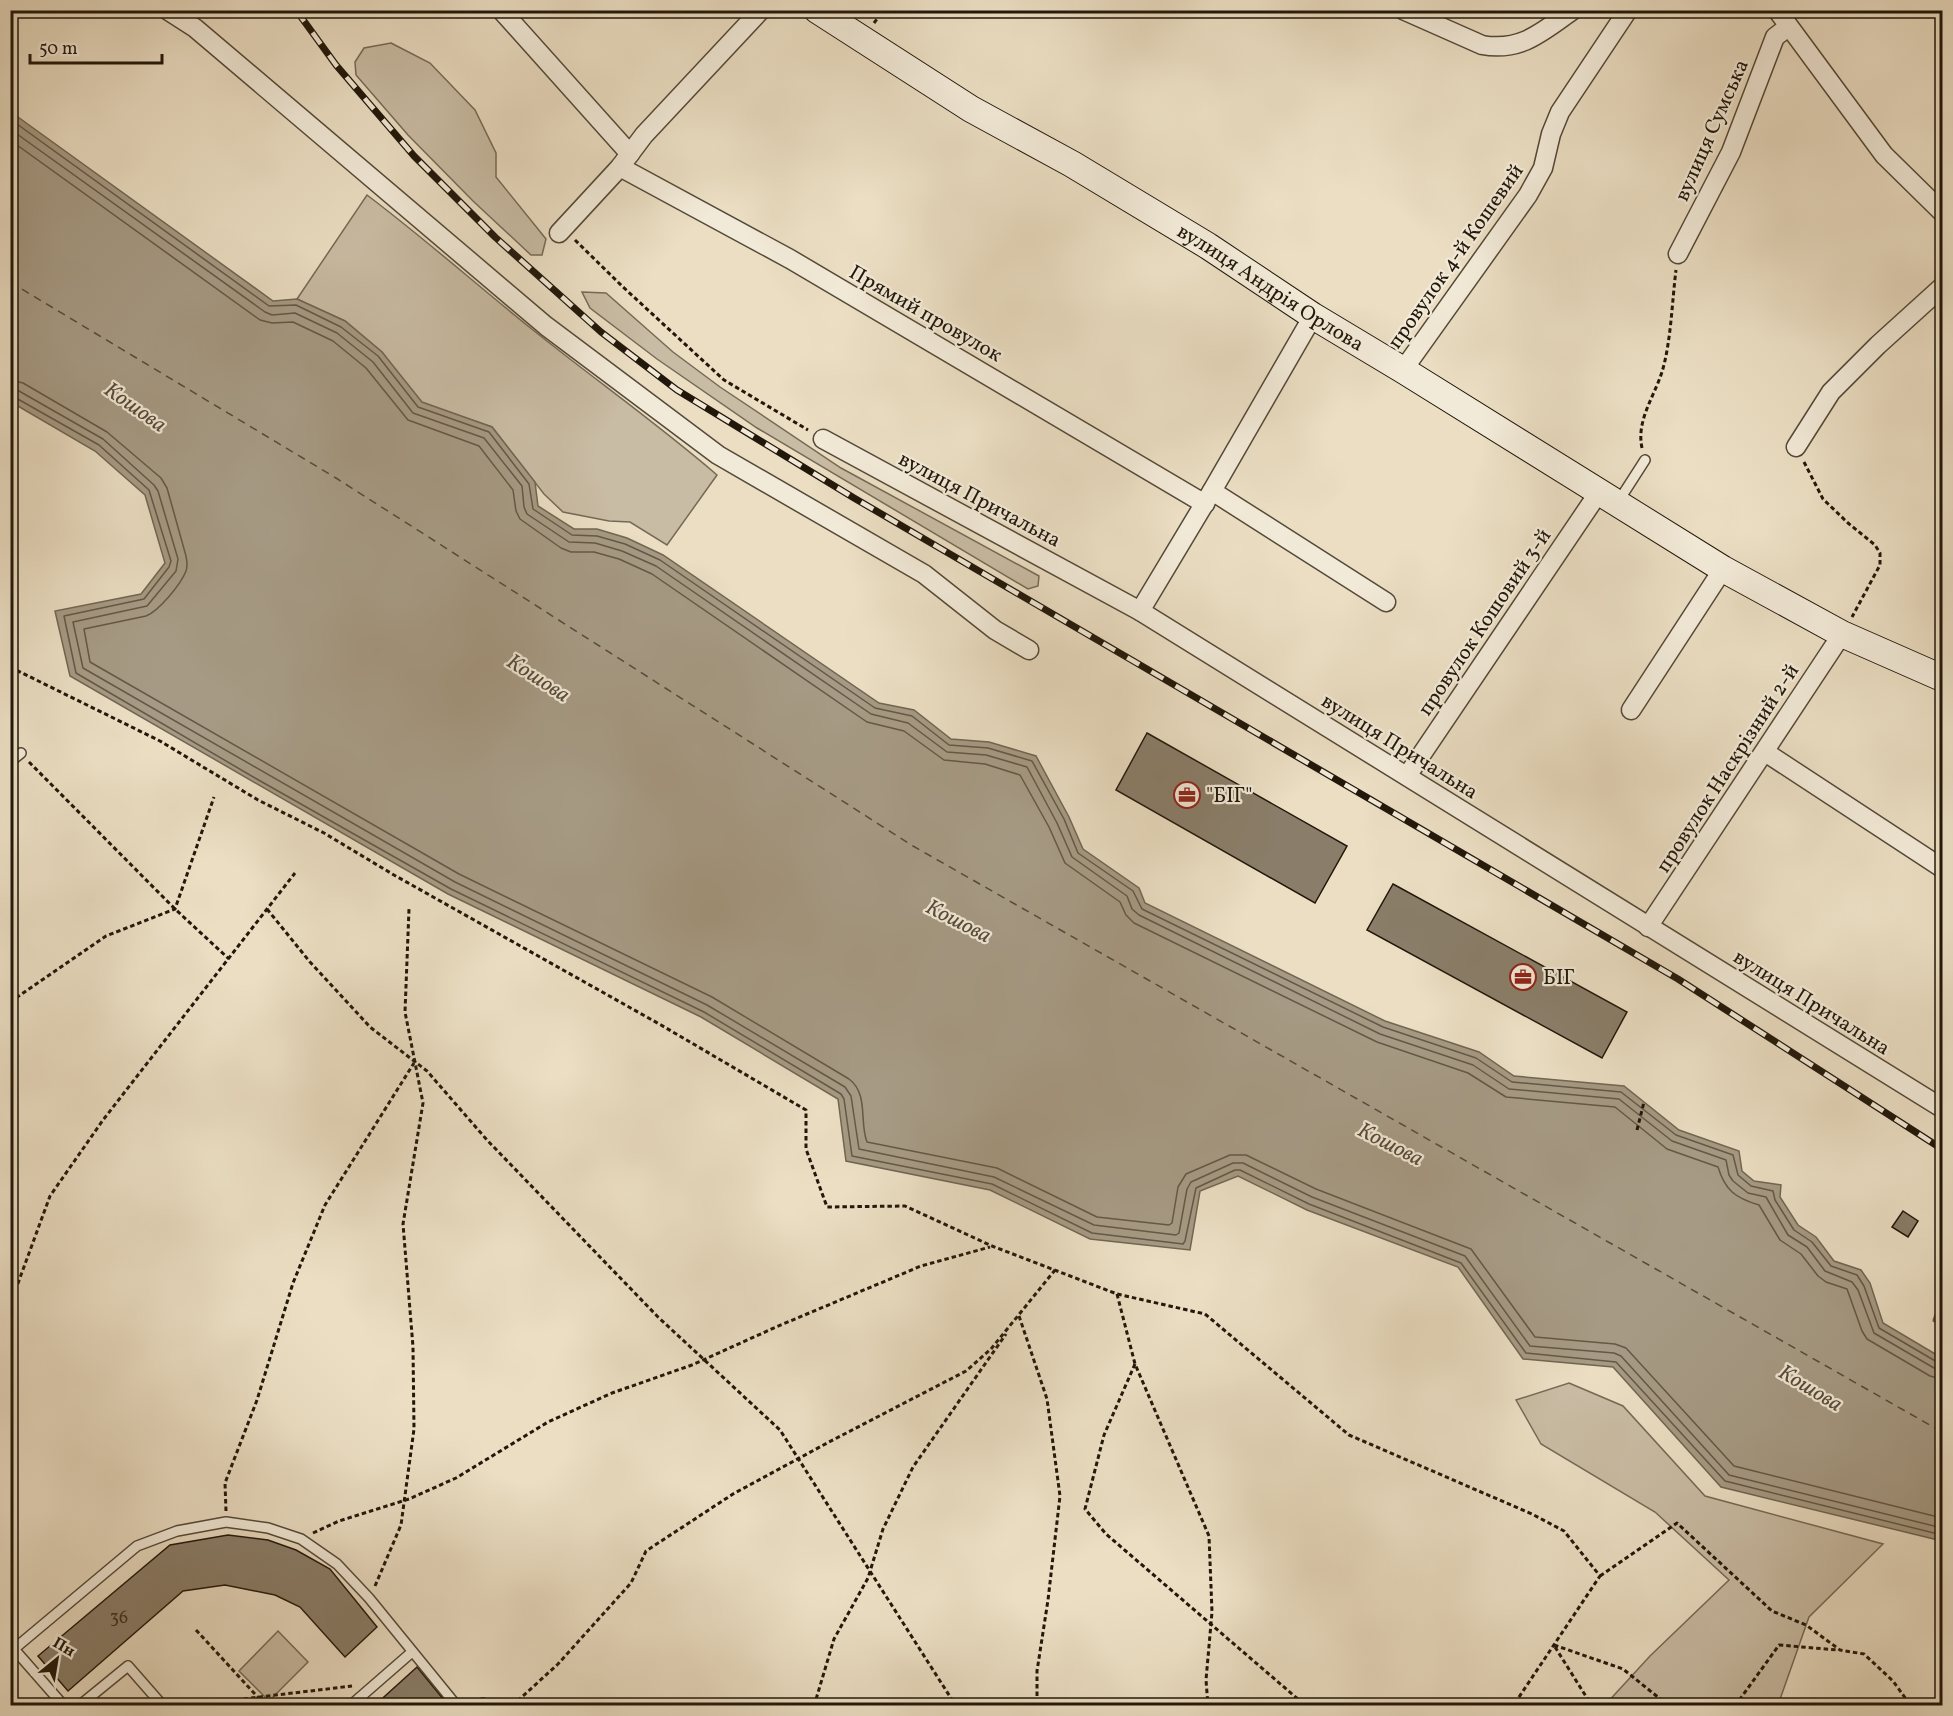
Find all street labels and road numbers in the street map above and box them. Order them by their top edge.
street label: вулиця Сумська [1668,55,1757,206]
street label: провулок 4-й Кошевий [1381,158,1531,355]
street label: вулиця Андрія Орлова [1171,218,1369,359]
street label: Прямий провулок [843,259,1007,370]
street label: вулиця Причальна [893,445,1066,555]
street label: провулок Кошовий 3-й [1412,523,1559,722]
street label: провулок Наскрізний 2-й [1650,659,1807,879]
street label: вулиця Причальна [1315,687,1483,807]
street label: вулиця Причальна [1727,943,1895,1063]

